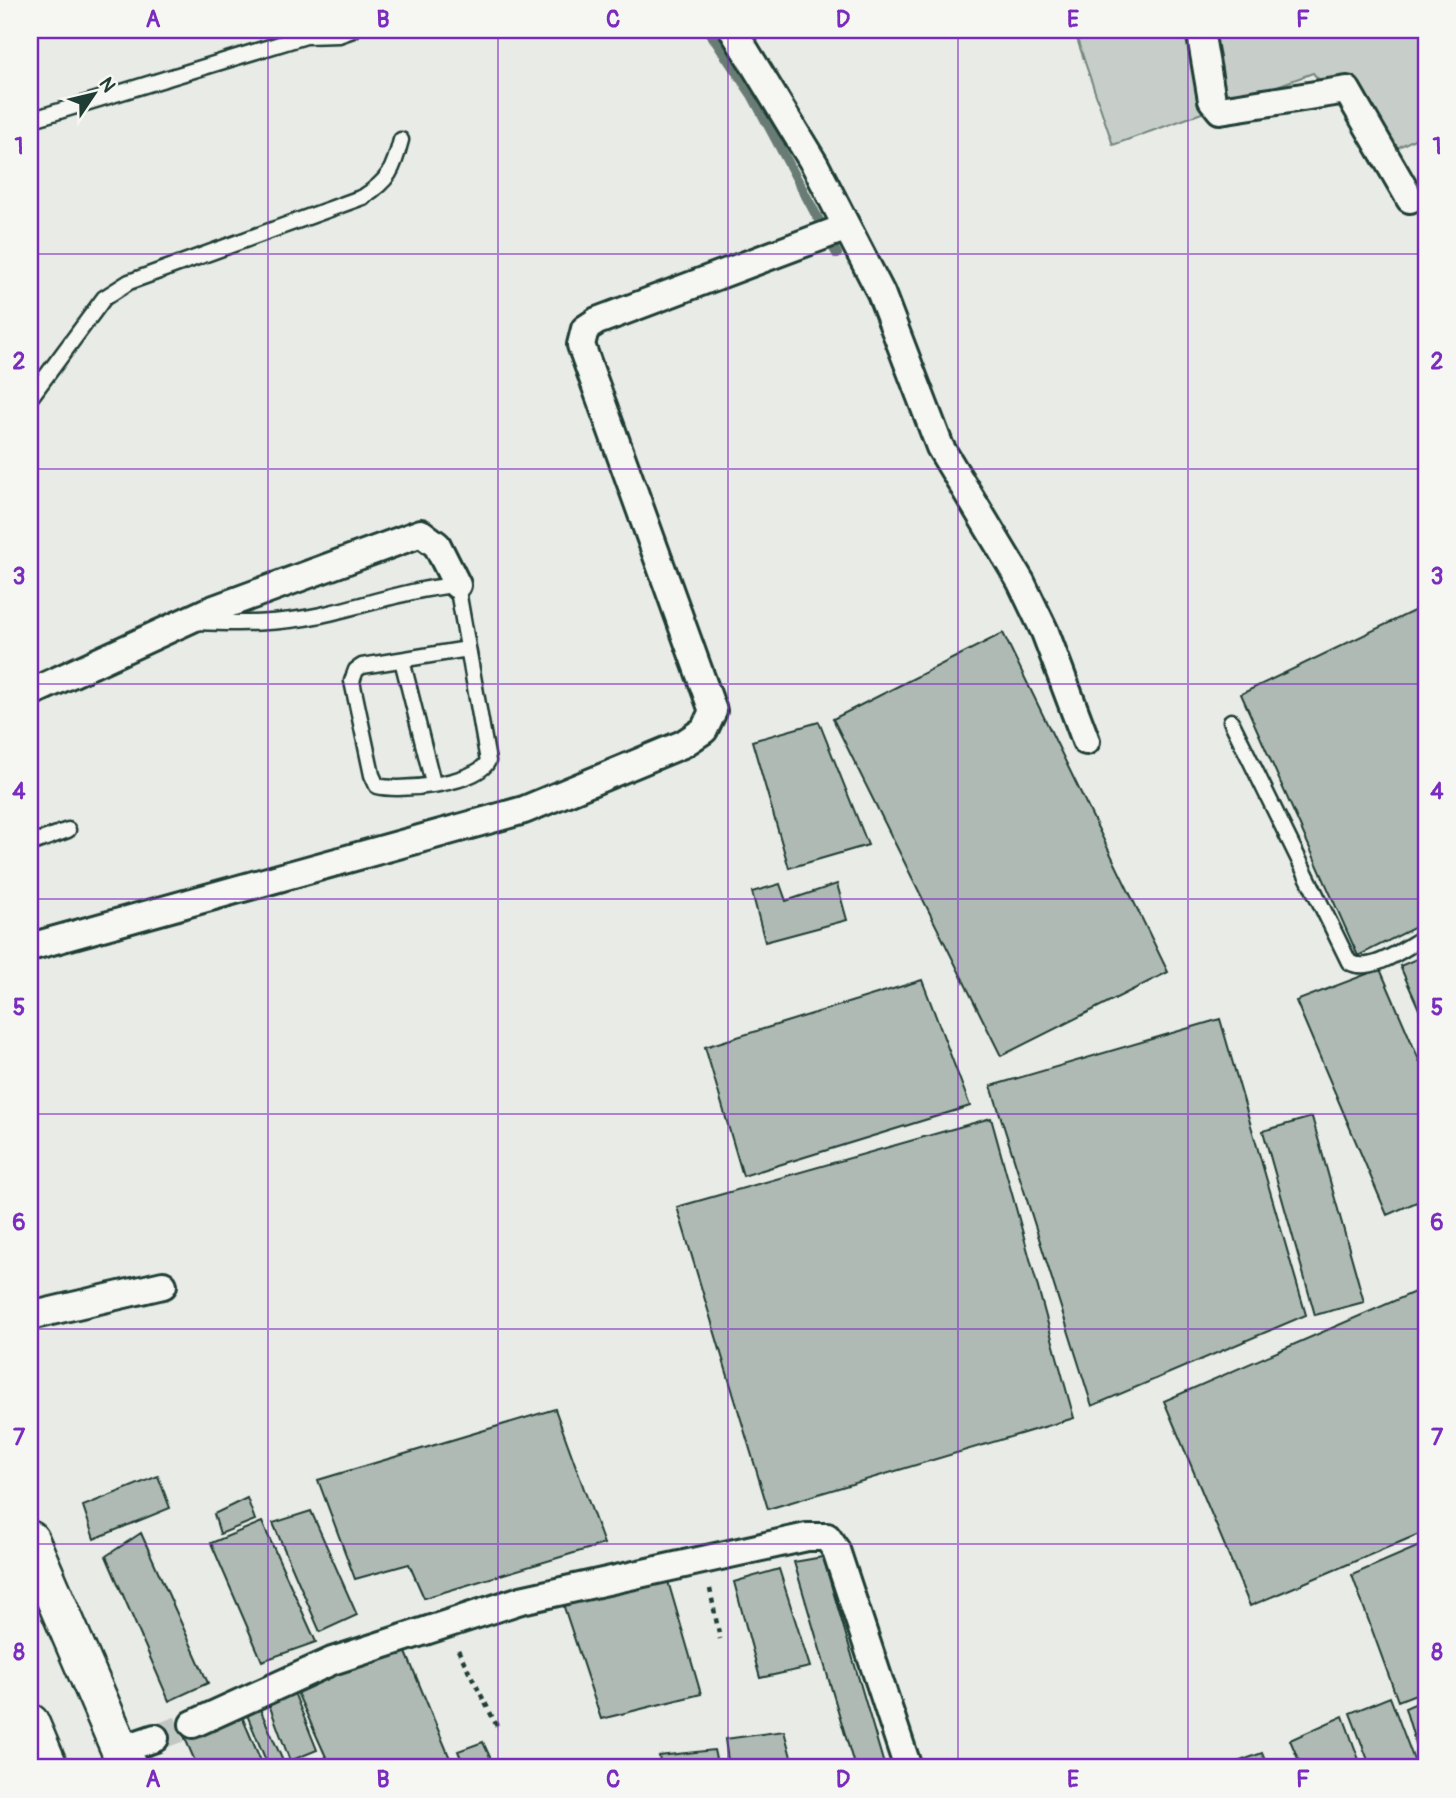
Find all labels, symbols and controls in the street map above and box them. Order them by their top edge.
text: A [146,5,161,34]
text: B [376,5,390,34]
text: C [606,5,620,34]
text: D [836,5,850,34]
text: E [1067,5,1079,34]
text: F [1296,5,1310,34]
north arrow [60,60,130,130]
text: N [94,73,121,97]
text: 1 [15,132,24,161]
text: 1 [1433,132,1442,161]
text: 2 [13,347,26,376]
text: 2 [1431,347,1444,376]
text: 3 [13,562,25,591]
text: 3 [1431,562,1443,591]
text: 4 [12,777,26,806]
text: 4 [1430,777,1444,806]
text: 5 [13,993,25,1022]
text: 5 [1431,993,1443,1022]
text: 6 [12,1208,26,1237]
text: 6 [1430,1208,1444,1237]
text: 7 [13,1423,26,1452]
text: 7 [1431,1423,1444,1452]
text: 8 [13,1638,25,1667]
text: 8 [1431,1638,1443,1667]
text: A [146,1765,161,1794]
text: B [376,1765,390,1794]
text: C [606,1765,620,1794]
text: D [836,1765,850,1794]
text: E [1067,1765,1079,1794]
text: F [1296,1765,1310,1794]

